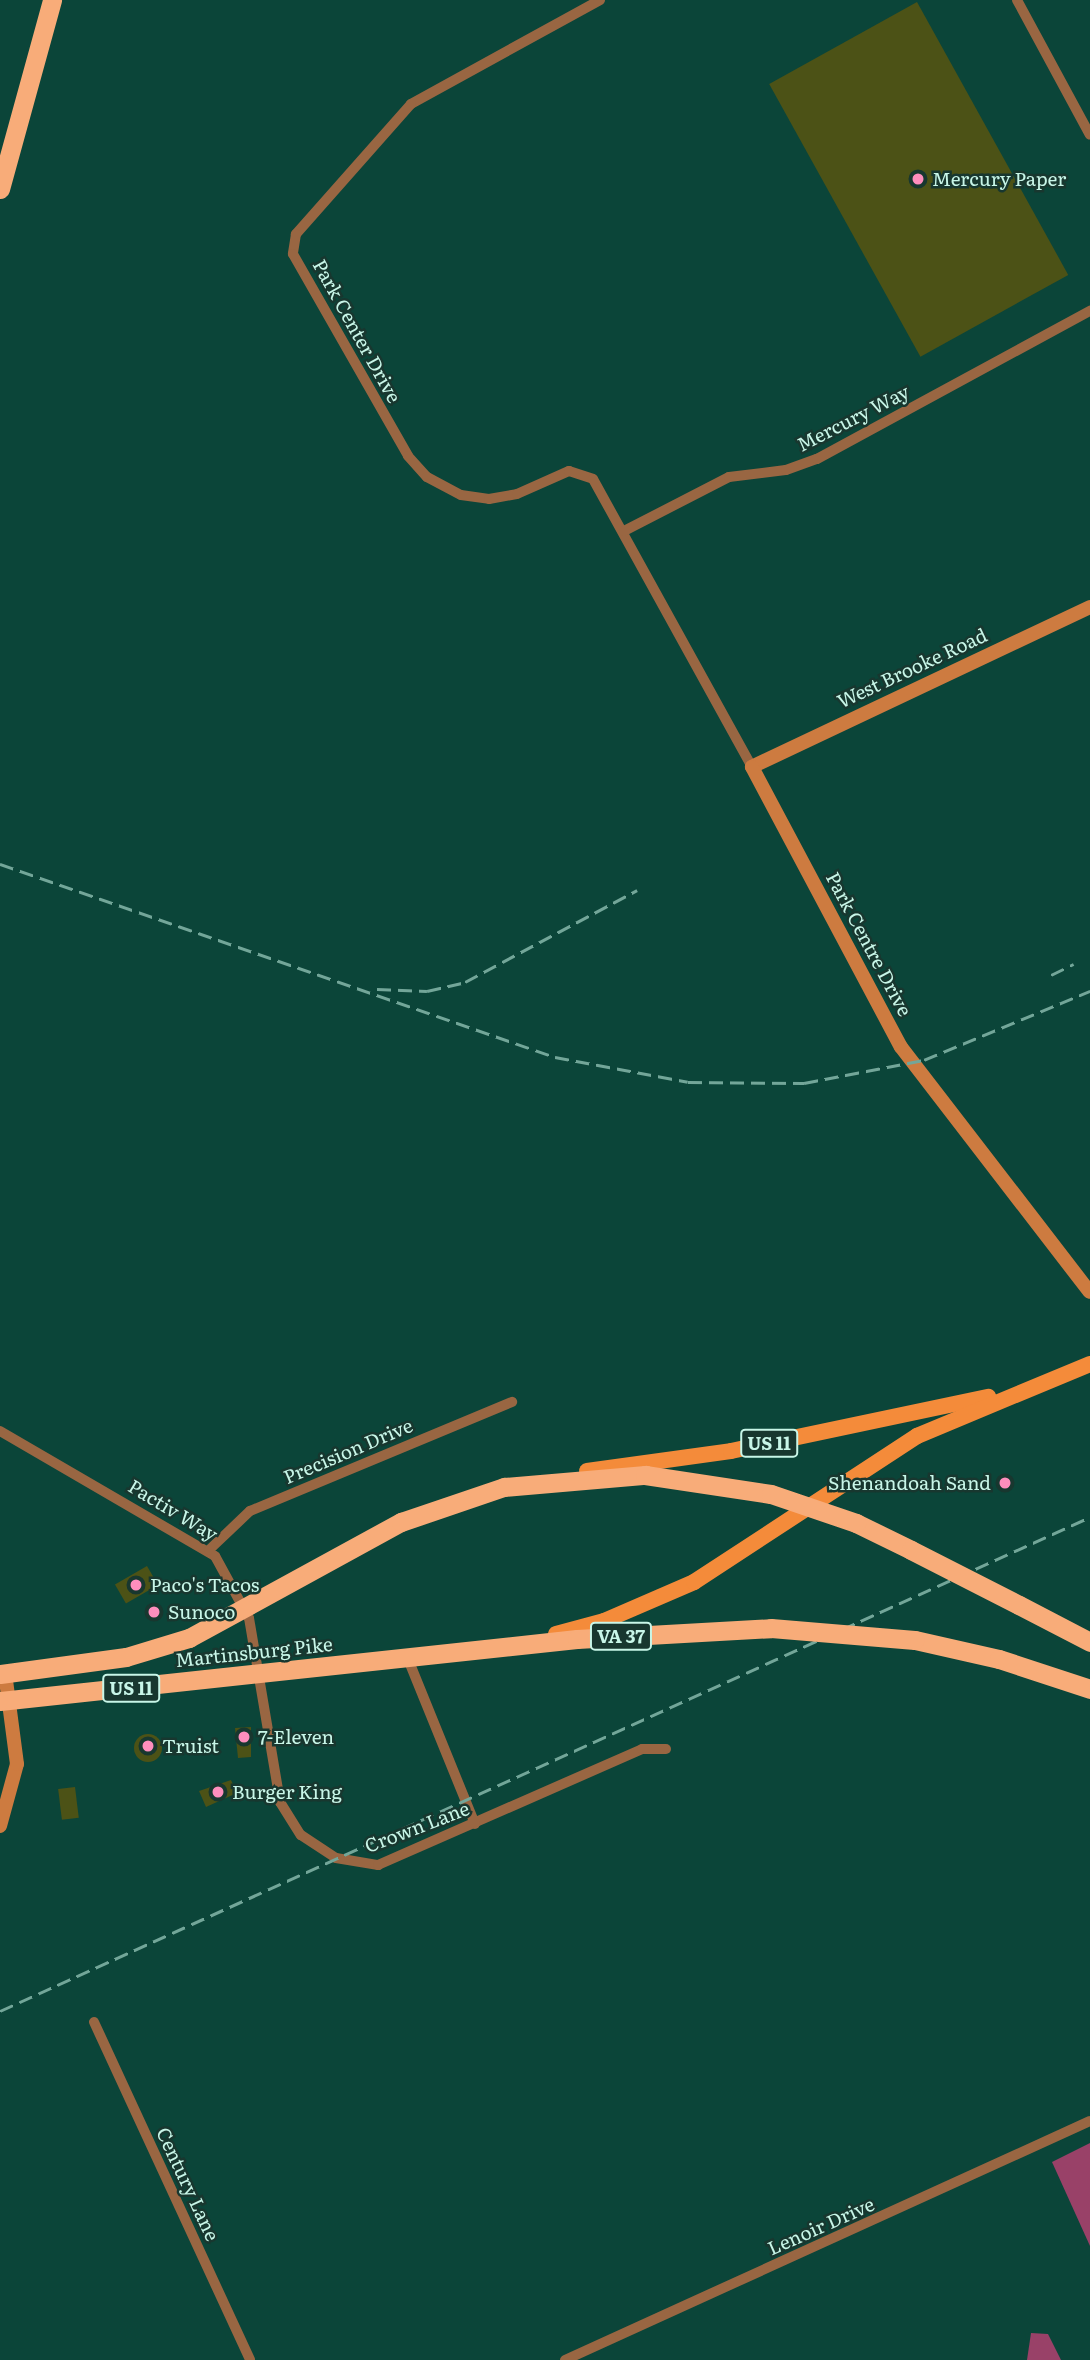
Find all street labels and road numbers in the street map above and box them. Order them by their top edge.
street label: Park Center Drive [308,255,406,407]
street label: Mercury Way [793,380,913,456]
street label: West Brooke Road [833,623,991,713]
street label: Park Centre Drive [821,868,917,1020]
street label: Precision Drive [280,1414,416,1488]
road number: US 11 [739,1428,799,1458]
street label: Pactiv Way [124,1474,222,1546]
road number: VA 37 [590,1622,652,1651]
street label: Martinsburg Pike [174,1632,334,1672]
road number: US 11 [101,1674,161,1702]
street label: Crown Lane [361,1797,473,1857]
street label: Century Lane [152,2124,224,2244]
street label: Lenoir Drive [764,2192,878,2260]

